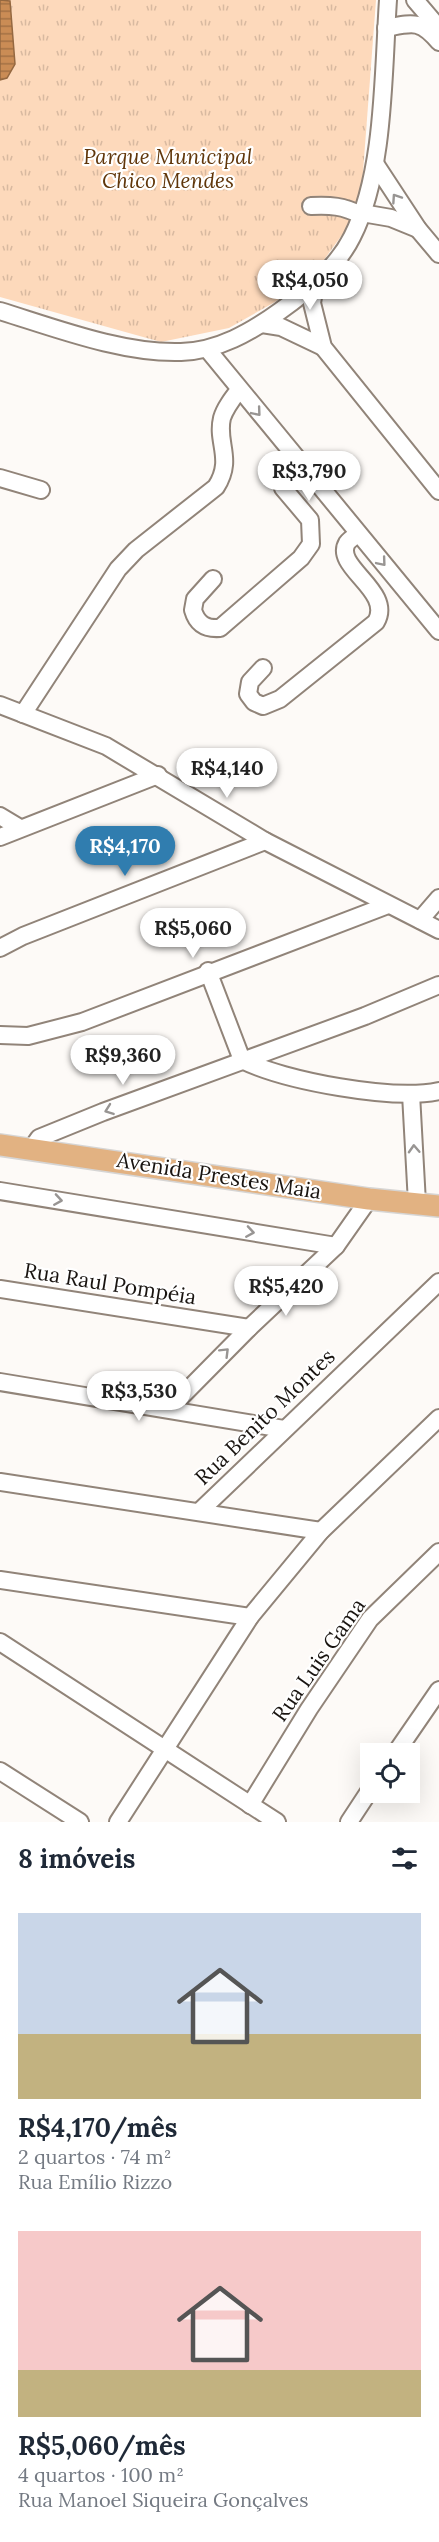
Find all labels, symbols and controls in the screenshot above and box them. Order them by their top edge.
park label: Parque Municipal Chico Mendes [83,143,253,194]
one-way arrow [393,193,404,204]
pin: R$4,050 [255,260,365,311]
text: R$4,050 [271,267,349,292]
one-way arrow [250,405,261,416]
pin: R$3,790 [254,451,364,502]
text: R$3,790 [272,458,346,483]
one-way arrow [374,555,385,566]
pin: R$4,140 [172,748,282,799]
text: R$4,140 [190,755,264,780]
pin: R$4,170 [70,826,180,877]
text: R$4,170 [89,833,161,858]
pin: R$5,060 [138,908,248,959]
text: R$5,060 [154,915,232,940]
pin: R$9,360 [68,1035,178,1086]
text: R$9,360 [84,1042,162,1067]
one-way arrow [104,1102,115,1115]
one-way arrow [408,1144,421,1153]
street label: Avenida Prestes Maia [114,1146,323,1205]
one-way arrow [52,1193,62,1206]
one-way arrow [246,1225,255,1237]
street label: Rua Raul Pompéia [22,1257,198,1310]
pin: R$5,420 [231,1266,341,1317]
text: R$5,420 [248,1273,324,1298]
street label: Rua Benito Montes [189,1343,340,1490]
one-way arrow [217,1349,228,1360]
pin: R$3,530 [84,1371,194,1422]
text: R$3,530 [101,1378,177,1403]
street label: Rua Luis Gama [266,1593,371,1727]
map controls [360,1743,420,1803]
button: locate [360,1743,420,1803]
text: 8 imóveis [18,1842,135,1875]
icon: filters [388,1842,421,1875]
icon: home [166,1952,274,2060]
text: R$4,170/mês [18,2111,177,2144]
text: 2 quartos · 74 m² [18,2144,171,2169]
text: Rua Emílio Rizzo [18,2169,172,2194]
icon: home [166,2270,274,2378]
text: R$5,060/mês [18,2429,186,2462]
text: 4 quartos · 100 m² [18,2462,184,2487]
text: Rua Manoel Siqueira Gonçalves [18,2487,308,2512]

